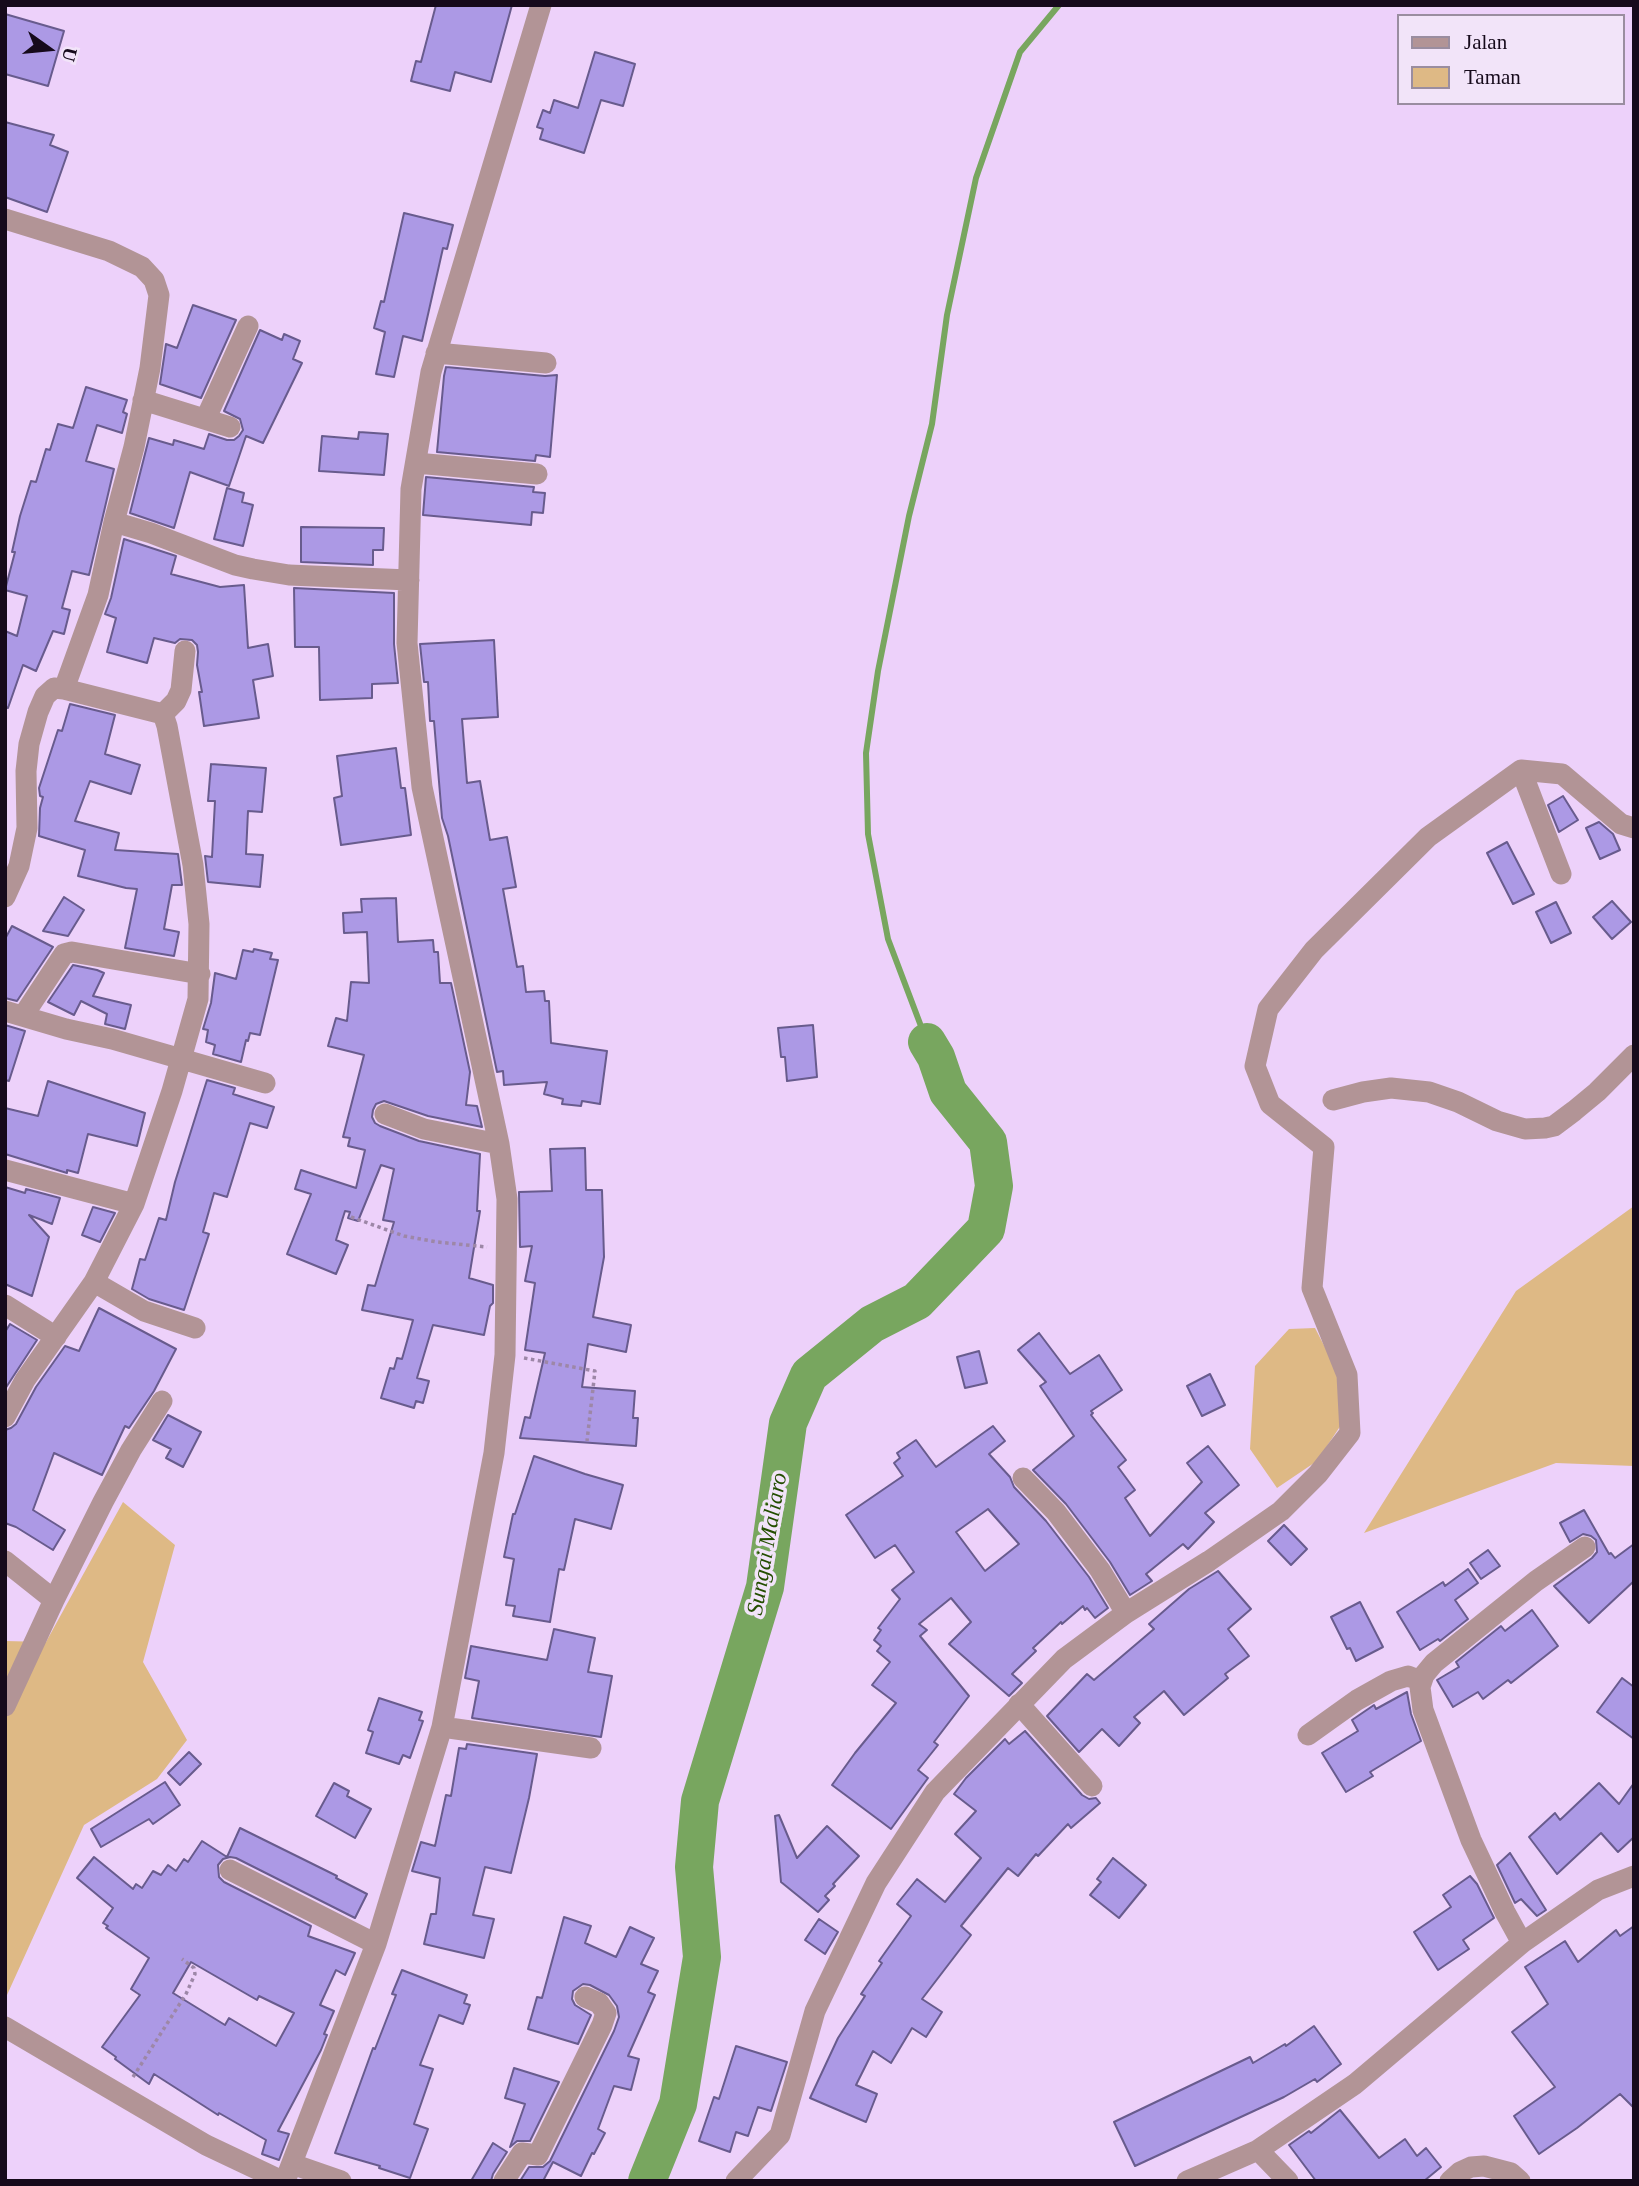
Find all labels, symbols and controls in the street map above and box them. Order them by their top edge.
north arrow [14,14,84,84]
legend [1398,14,1625,105]
text: Jalan [1464,30,1507,54]
text: U [58,45,82,64]
text: Taman [1464,65,1521,89]
water label: Sungai Maliaro [742,1471,794,1617]

